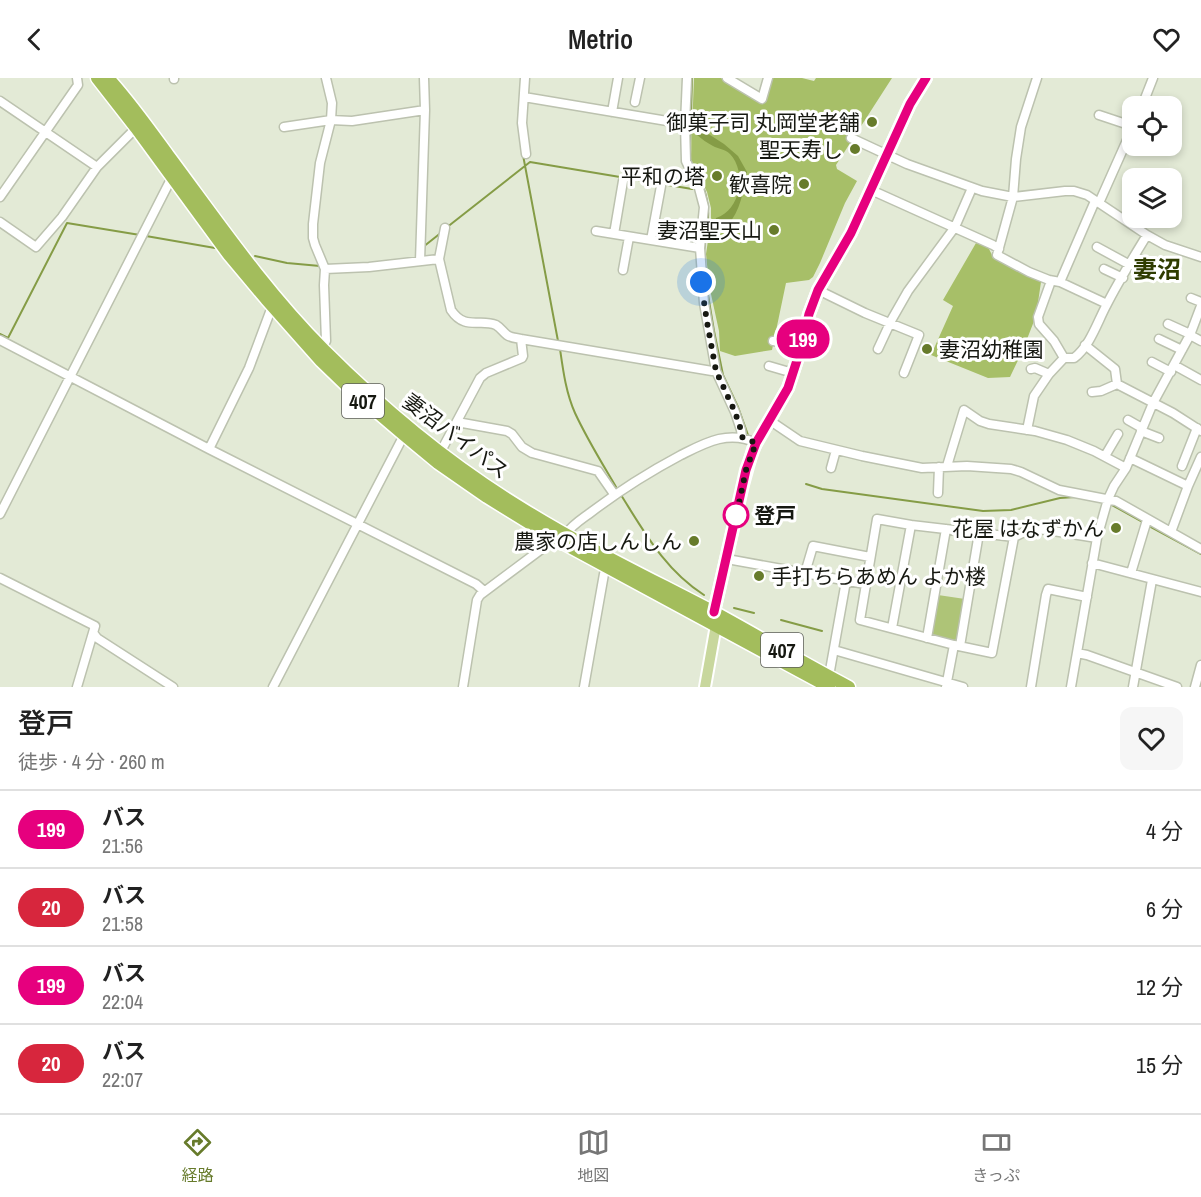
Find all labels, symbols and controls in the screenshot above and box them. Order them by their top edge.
text: Metrio [568,21,633,57]
icon: back [18,23,51,56]
icon: heart [1150,23,1183,56]
map controls [1122,96,1182,228]
button: locate [1122,96,1182,156]
place label: 御菓子司 丸岡堂老舗 [666,108,860,137]
marker: 御菓子司 丸岡堂老舗 [865,115,879,129]
place label: 聖天寿し [759,135,843,164]
marker: 聖天寿し [848,142,862,156]
place label: 平和の塔 [621,162,705,191]
button: layers [1122,168,1182,228]
marker: 平和の塔 [710,169,724,183]
place label: 歓喜院 [729,170,792,199]
marker: 歓喜院 [797,177,811,191]
place label: 妻沼聖天山 [657,216,762,245]
marker: 妻沼聖天山 [767,223,781,237]
district label: 妻沼 [1133,253,1181,285]
your location [686,267,716,297]
line badge: 199 [768,320,838,358]
text: 199 [789,325,817,354]
place label: 妻沼幼稚園 [939,335,1044,364]
marker: 妻沼幼稚園 [920,342,934,356]
road number: 407 [342,384,384,418]
street label: 妻沼バイパス [397,387,515,485]
place label: 登戸 [754,501,796,530]
marker: 登戸 [723,502,749,528]
place label: 花屋 はなずかん [952,514,1104,543]
marker: 花屋 はなずかん [1109,521,1123,535]
place label: 農家の店しんしん [514,527,682,556]
marker: 農家の店しんしん [687,534,701,548]
place label: 手打ちらあめん よか楼 [771,562,986,591]
marker: 手打ちらあめん よか楼 [752,569,766,583]
road number: 407 [761,633,803,667]
text: 登戸 [18,704,74,742]
button: heart [1120,707,1183,770]
text: 徒歩 · 4 分 · 260 m [18,748,165,775]
text: バス [102,802,146,832]
text: 199 [37,815,65,844]
text: 4 分 [1146,816,1183,846]
text: 21:56 [102,832,143,859]
text: バス [102,880,146,910]
text: 20 [41,893,61,922]
text: 6 分 [1146,894,1183,924]
text: 21:58 [102,910,143,937]
text: バス [102,958,146,988]
text: 199 [37,971,65,1000]
text: 12 分 [1136,972,1183,1002]
text: 22:04 [102,988,143,1015]
text: バス [102,1036,146,1066]
text: 20 [41,1049,61,1078]
text: 15 分 [1136,1050,1183,1080]
text: 22:07 [102,1066,143,1093]
tab: 経路 [181,1126,214,1186]
tab: 地図 [577,1126,610,1186]
tab: きっぷ [972,1126,1020,1186]

